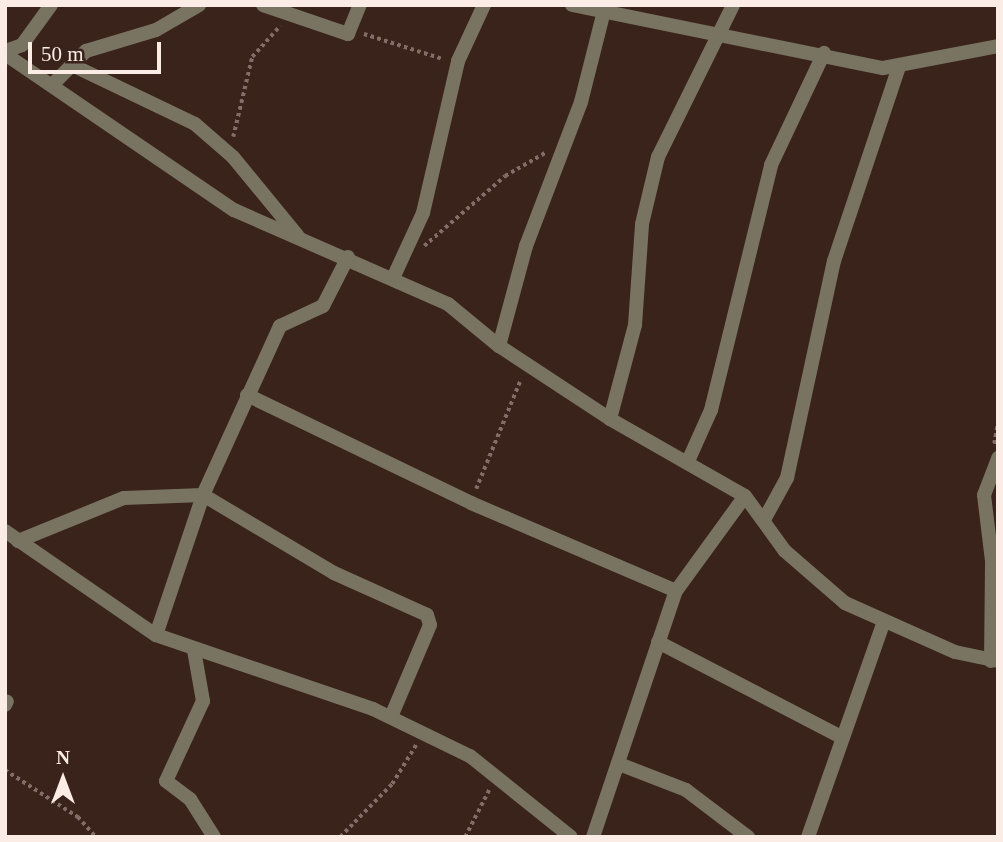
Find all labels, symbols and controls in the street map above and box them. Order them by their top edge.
scale bar [32,28,164,72]
text: 50 m [41,42,84,66]
north arrow [28,744,98,814]
text: N [56,747,70,768]

